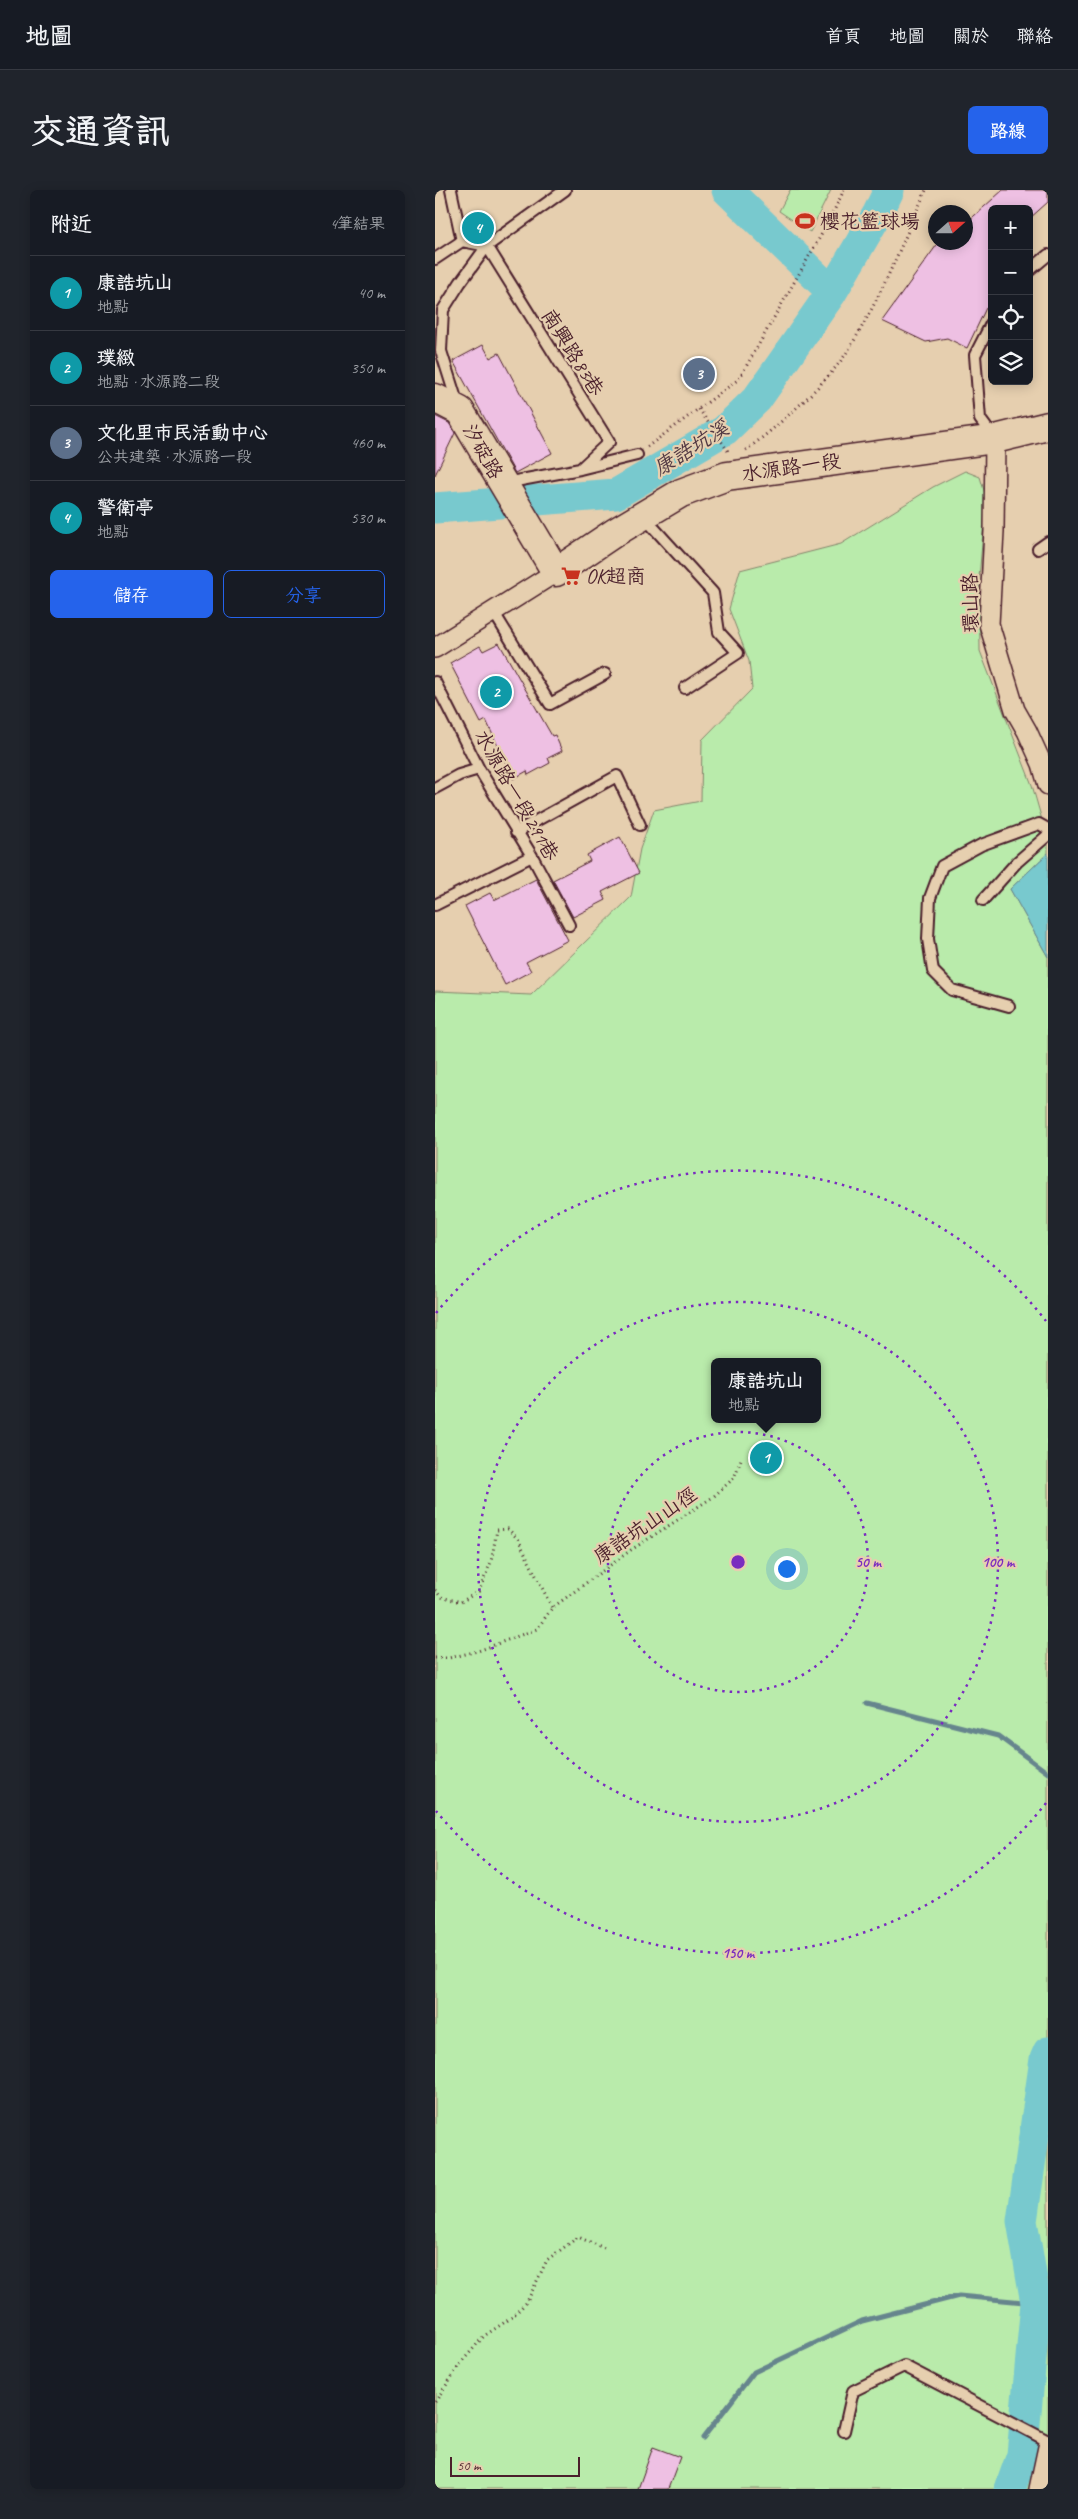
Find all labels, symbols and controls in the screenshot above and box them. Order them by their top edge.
text: 地圖 [25,21,73,51]
text: 首頁 [825,25,861,47]
text: 地圖 [889,25,925,47]
text: 關於 [953,25,989,47]
text: 聯絡 [1017,25,1053,47]
button: 路線 [968,106,1048,154]
text: 交通資訊 [30,109,170,154]
north arrow [928,205,973,250]
map controls [988,205,1033,385]
button: + [988,205,1033,250]
pin: 4 [462,209,494,247]
place label: 櫻花籃球場 [820,209,920,234]
sports icon: 櫻花籃球場 [794,210,816,232]
text: 附近 [50,211,92,237]
text: 4筆結果 [330,214,385,234]
button: − [988,250,1033,295]
text: 康誥坑山 [97,271,173,295]
text: 1 [62,283,70,303]
text: 40 m [358,283,385,303]
button: locate [988,295,1033,340]
text: 地點 [97,297,129,317]
street label: 南興路83巷 [536,304,610,401]
button: layers [988,340,1033,385]
text: 璞緻 [97,346,135,370]
pin: 3 [683,355,715,393]
text: 2 [62,358,70,378]
text: 350 m [351,358,385,378]
text: 地點 · 水源路二段 [97,372,220,392]
water label: 康誥坑溪 [648,414,734,481]
street label: 汐碇路 [457,419,509,484]
text: 文化里市民活動中心 [97,421,268,445]
text: 3 [62,433,70,453]
text: 460 m [351,433,385,453]
text: 公共建築 · 水源路一段 [97,447,252,467]
street label: 水源路一段 [740,448,842,487]
text: 警衛亭 [97,496,154,520]
text: 4 [62,508,70,528]
text: 530 m [351,508,385,528]
text: 地點 [97,522,129,542]
place label: OK超商 [586,564,646,589]
supermarket icon: OK超商 [560,565,582,587]
button: 儲存 [50,570,213,618]
button: 分享 [223,570,385,618]
street label: 環山路 [957,572,984,633]
pin: 2 [480,673,512,711]
street label: 水源路一段291巷 [469,725,565,866]
popup [711,1358,821,1423]
text: 康誥坑山 [728,1369,804,1393]
text: 地點 [728,1395,760,1415]
pin: 1 [750,1439,782,1477]
street label: 康誥坑山山徑 [589,1481,702,1569]
centre of rings [729,1553,747,1571]
text: 50 m [855,1553,882,1572]
text: 100 m [982,1553,1016,1572]
your location [774,1556,800,1582]
text: 150 m [722,1944,756,1963]
scale bar [450,2454,580,2477]
text: 50 m [457,2457,481,2474]

